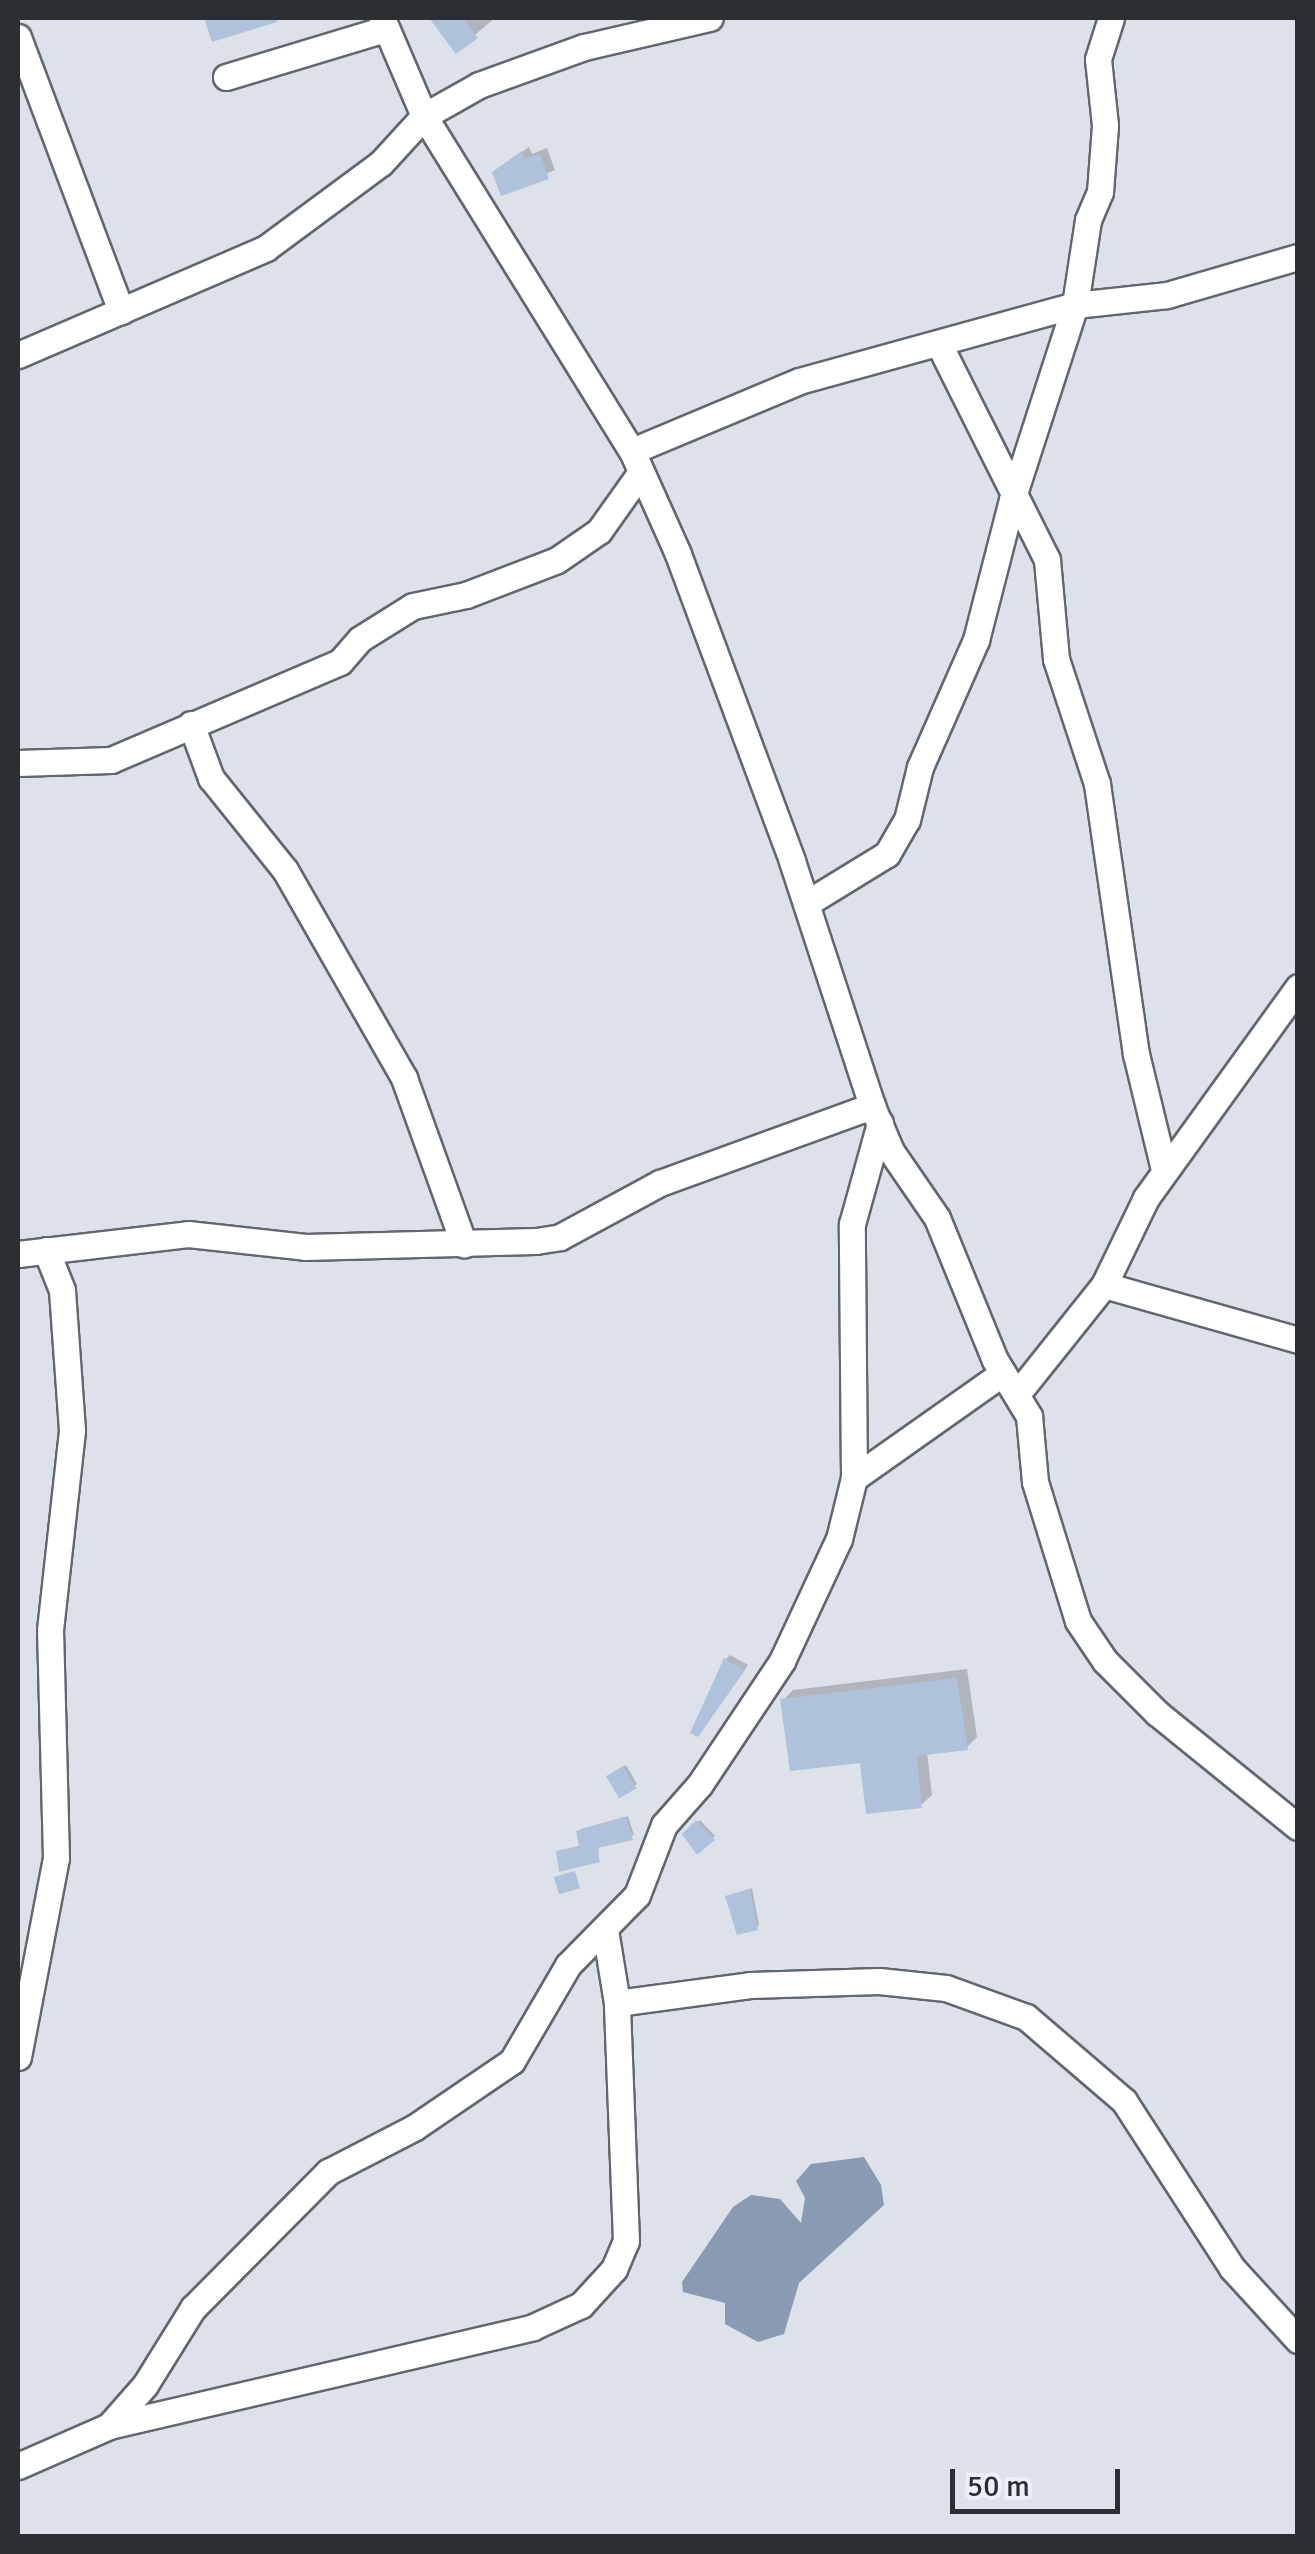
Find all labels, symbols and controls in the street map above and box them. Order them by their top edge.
scale bar [955,2449,1125,2511]
text: 50 m [967,2468,1030,2505]

